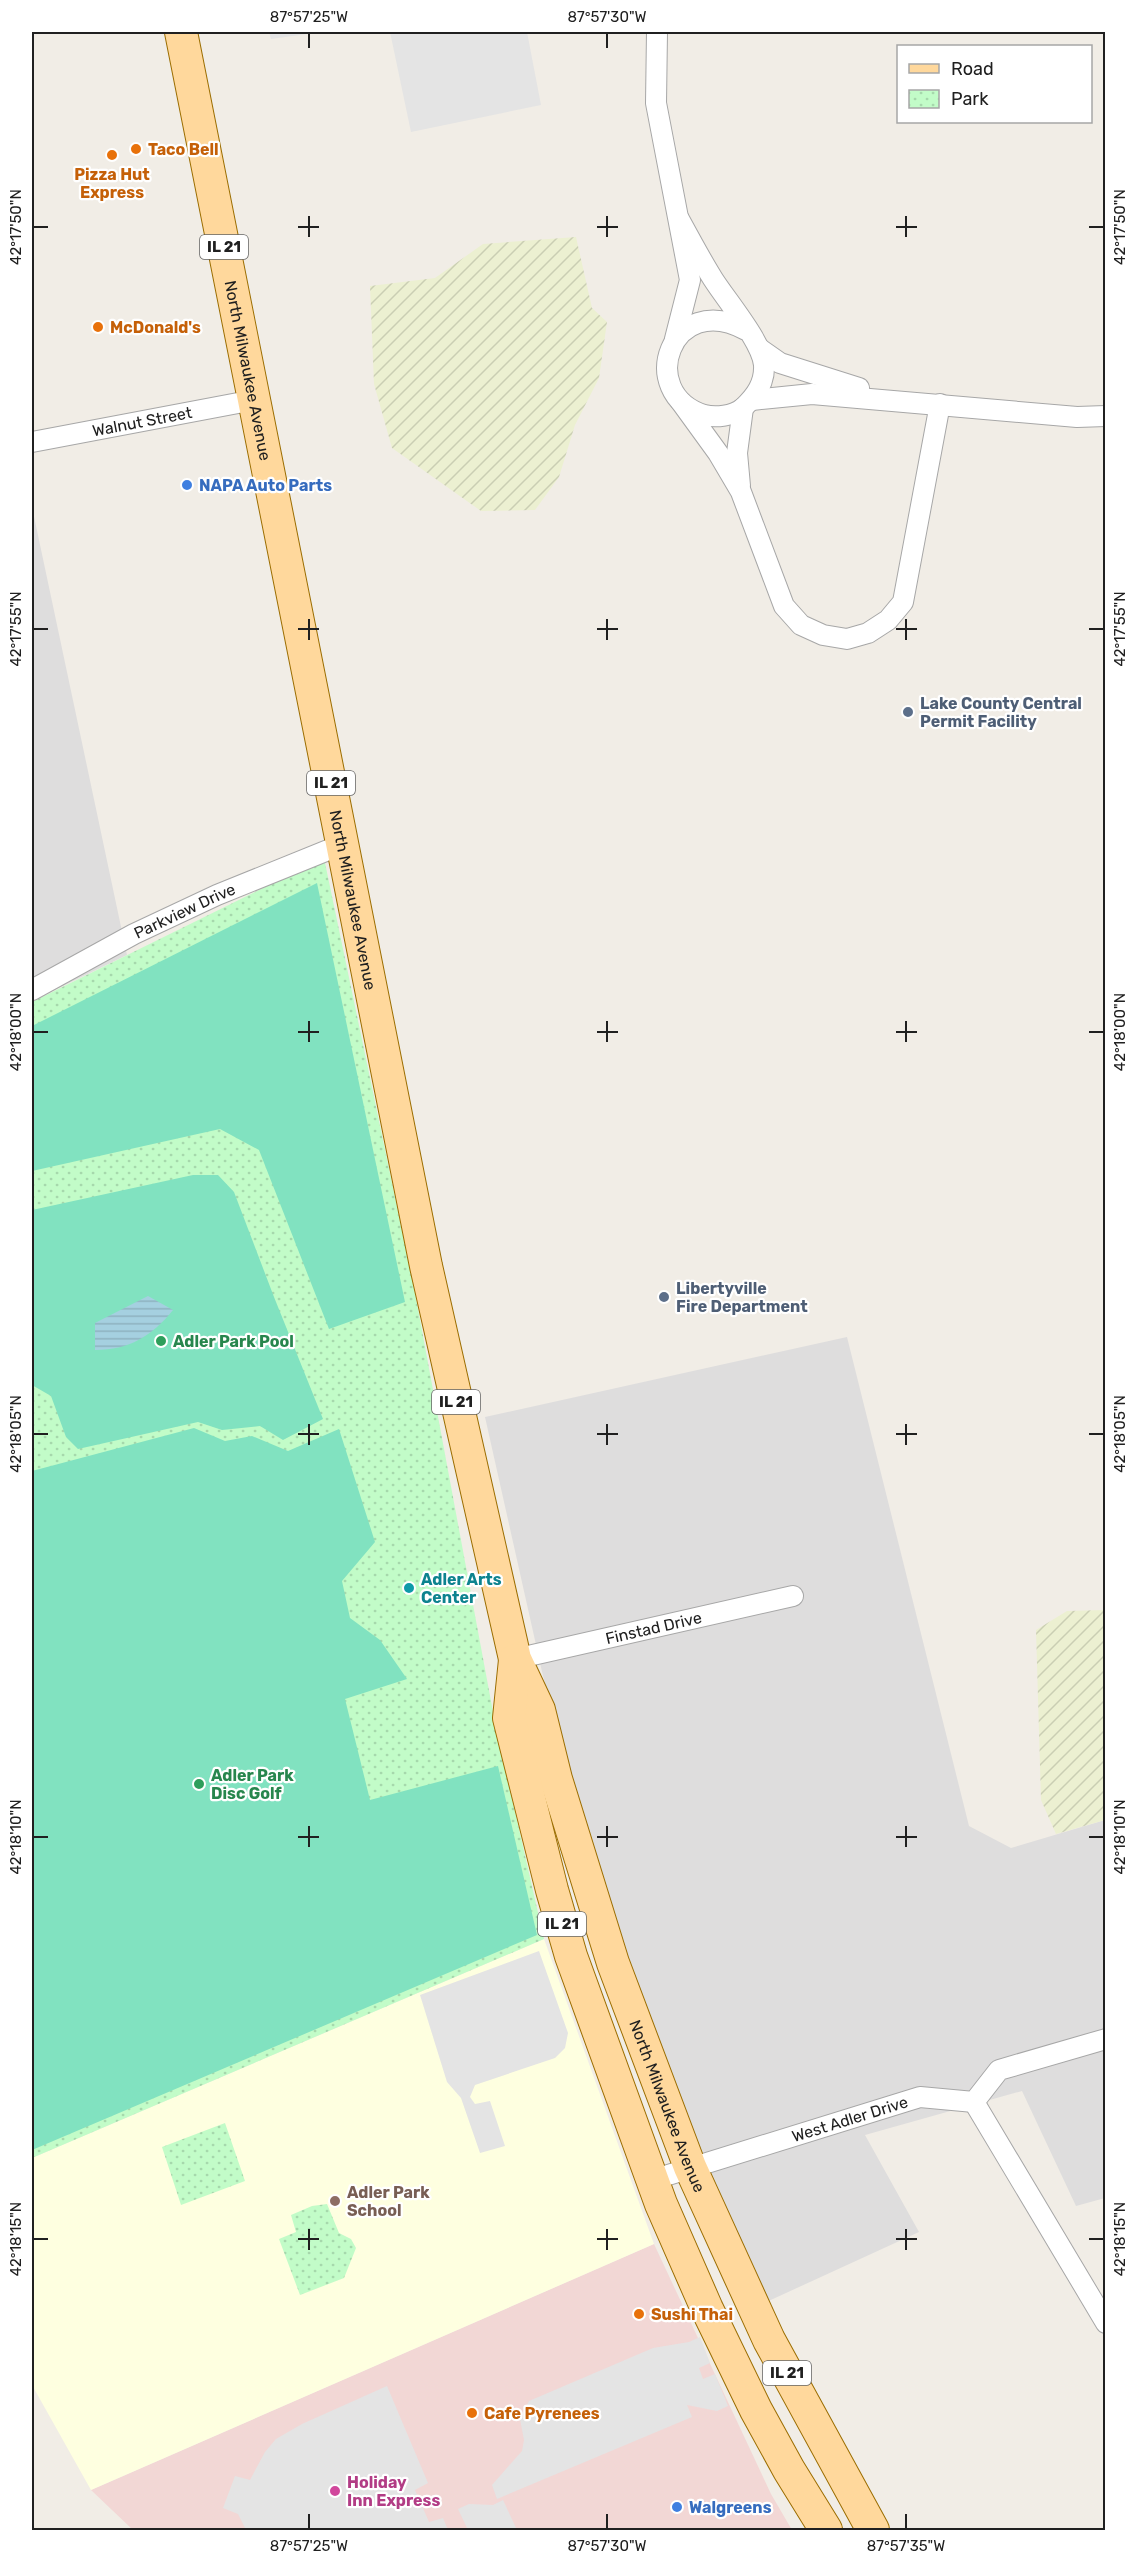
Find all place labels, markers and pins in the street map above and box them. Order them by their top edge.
place label: Taco Bell [148,140,219,159]
marker: Taco Bell [129,142,143,156]
marker: Pizza Hut Express [105,148,119,162]
place label: Pizza Hut Express [74,165,150,202]
place label: McDonald's [110,318,201,337]
marker: McDonald's [91,320,105,334]
place label: NAPA Auto Parts [199,476,332,495]
marker: NAPA Auto Parts [180,478,194,492]
place label: Lake County Central Permit Facility [920,694,1082,731]
marker: Lake County Central Permit Facility [901,705,915,719]
place label: Libertyville Fire Department [676,1279,808,1316]
marker: Libertyville Fire Department [657,1290,671,1304]
place label: Adler Park Pool [173,1332,294,1351]
marker: Adler Park Pool [154,1334,168,1348]
place label: Adler Arts Center [421,1570,502,1607]
marker: Adler Arts Center [402,1581,416,1595]
place label: Adler Park Disc Golf [211,1766,294,1803]
marker: Adler Park Disc Golf [192,1777,206,1791]
place label: Adler Park School [347,2183,430,2220]
marker: Adler Park School [328,2194,342,2208]
place label: Sushi Thai [651,2305,733,2324]
marker: Sushi Thai [632,2307,646,2321]
place label: Cafe Pyrenees [484,2404,600,2423]
marker: Cafe Pyrenees [465,2406,479,2420]
place label: Holiday Inn Express [347,2473,440,2510]
marker: Holiday Inn Express [328,2484,342,2498]
place label: Walgreens [689,2498,772,2517]
marker: Walgreens [670,2500,684,2514]

